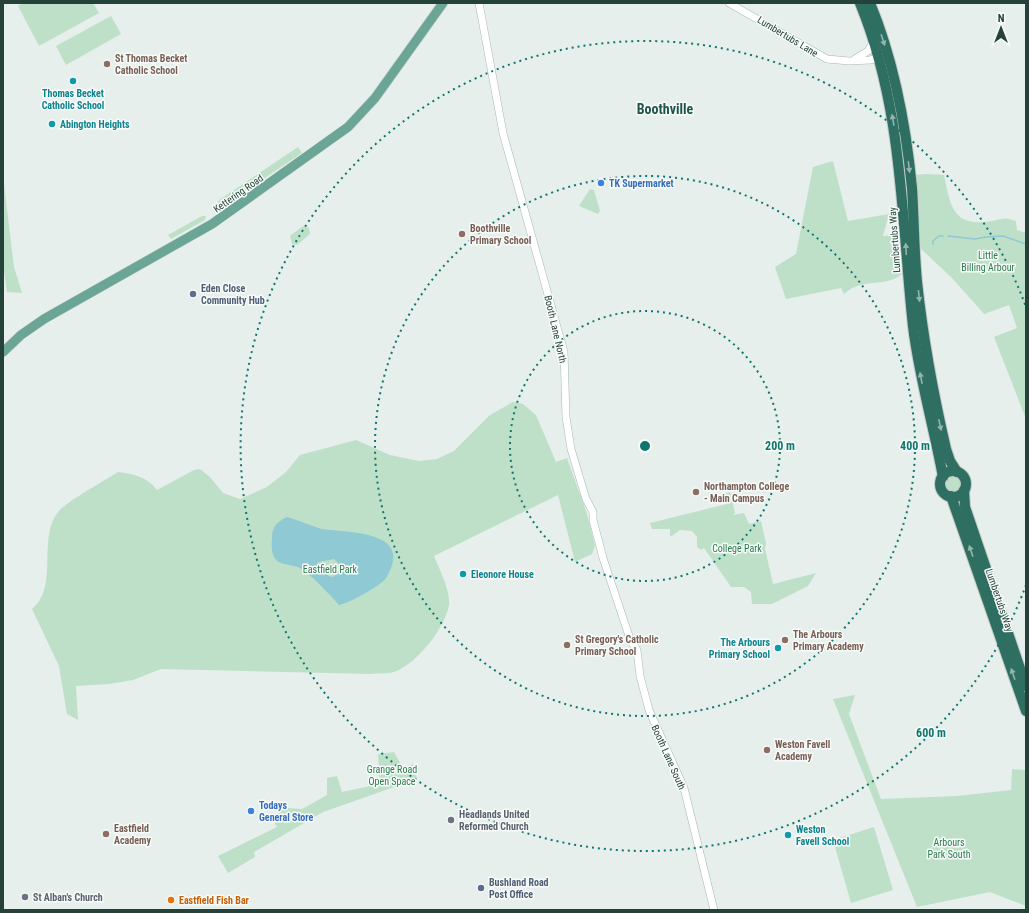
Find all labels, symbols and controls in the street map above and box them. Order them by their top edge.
north arrow [981,8,1021,48]
text: N [998,12,1005,25]
street label: Lumbertubs Lane [756,14,820,59]
one-way arrow [880,34,886,46]
place label: St Thomas Becket Catholic School [115,53,187,76]
marker: St Thomas Becket Catholic School [102,59,112,69]
marker: Thomas Becket Catholic School [68,76,78,86]
place label: Thomas Becket Catholic School [42,88,104,111]
district label: Boothville [637,101,694,117]
one-way arrow [890,114,896,126]
marker: Abington Heights [47,119,57,129]
place label: Abington Heights [60,119,130,130]
one-way arrow [906,161,912,173]
street label: Kettering Road [211,172,265,215]
marker: TK Supermarket [596,178,606,188]
place label: TK Supermarket [609,178,674,189]
street label: Lumbertubs Way [887,207,902,273]
place label: Boothville Primary School [470,223,531,246]
marker: Boothville Primary School [457,229,467,239]
one-way arrow [903,243,910,255]
park label: Little Billing Arbour [961,250,1015,273]
place label: Eden Close Community Hub [201,283,265,306]
marker: Eden Close Community Hub [188,289,198,299]
one-way arrow [916,290,922,302]
street label: Booth Lane North [542,294,569,364]
one-way arrow [918,372,924,384]
one-way arrow [938,418,944,431]
centre of rings [638,439,652,453]
text: 200 m [765,439,795,453]
text: 400 m [900,439,930,453]
place label: Northampton College - Main Campus [704,481,789,504]
marker: Northampton College - Main Campus [691,487,701,497]
park label: College Park [712,543,762,554]
one-way arrow [968,545,974,557]
park label: Eastfield Park [303,564,358,575]
street label: Lumbertubs Way [984,567,1015,633]
marker: Eleonore House [458,569,468,579]
place label: Eleonore House [471,569,534,580]
place label: The Arbours Primary Academy [793,629,864,652]
place label: St Gregory's Catholic Primary School [575,634,659,657]
marker: The Arbours Primary Academy [780,635,790,645]
place label: The Arbours Primary School [709,637,770,660]
marker: St Gregory's Catholic Primary School [562,640,572,650]
marker: The Arbours Primary School [773,643,783,653]
one-way arrow [1010,668,1016,680]
street label: Booth Lane South [649,723,688,791]
text: 600 m [916,726,946,740]
place label: Weston Favell Academy [775,739,830,762]
marker: Weston Favell Academy [762,745,772,755]
park label: Grange Road Open Space [367,764,417,787]
place label: Todays General Store [259,800,314,823]
marker: Todays General Store [246,806,256,816]
place label: Headlands United Reformed Church [459,809,530,832]
marker: Headlands United Reformed Church [446,815,456,825]
place label: Eastfield Academy [114,823,151,846]
place label: Weston Favell School [796,824,849,847]
marker: Eastfield Academy [101,829,111,839]
marker: Weston Favell School [783,830,793,840]
park label: Arbours Park South [928,837,971,860]
place label: Bushland Road Post Office [489,877,549,900]
marker: Bushland Road Post Office [476,883,486,893]
marker: St Alban's Church [20,892,30,902]
place label: St Alban's Church [33,892,103,903]
marker: Eastfield Fish Bar [166,895,176,905]
place label: Eastfield Fish Bar [179,895,250,906]

